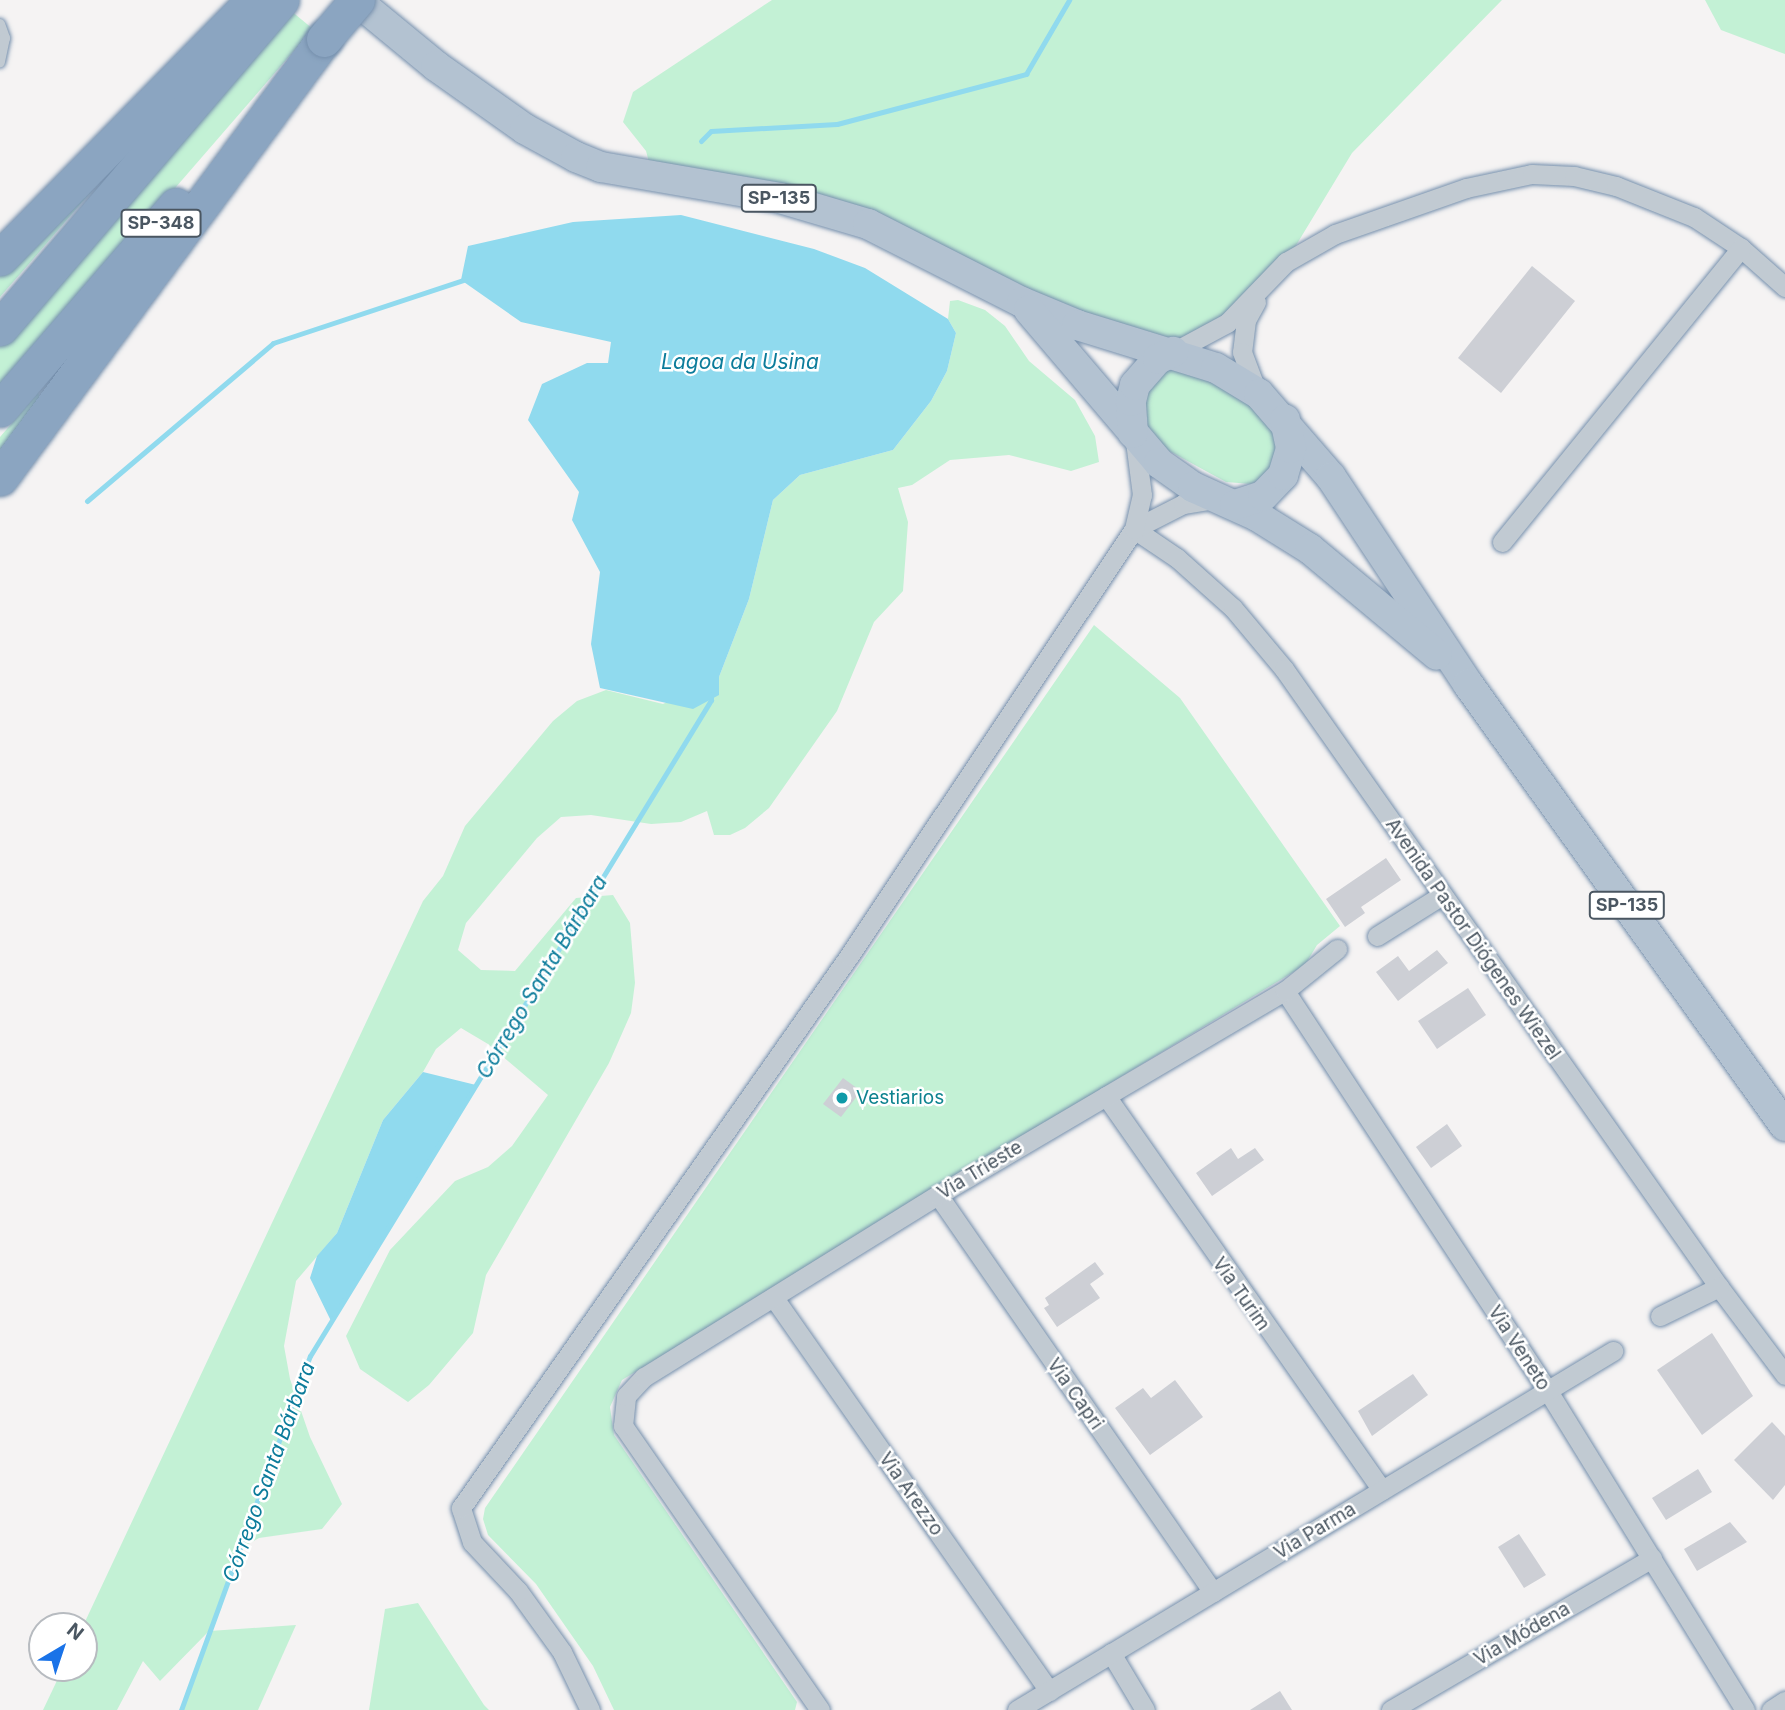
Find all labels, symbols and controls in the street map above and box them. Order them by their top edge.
road number: SP-135 [740,183,818,212]
road number: SP-348 [119,208,203,238]
water label: Lagoa da Usina [661,349,819,375]
street label: Avenida Pastor Diógenes Wiezel [1381,814,1565,1064]
water label: Córrego Santa Bárbara [471,871,613,1083]
road number: SP-135 [1588,890,1666,920]
place label: Vestiarios [856,1087,944,1109]
marker: Vestiarios [834,1090,850,1106]
street label: Via Trieste [933,1136,1027,1204]
street label: Via Turim [1207,1253,1275,1335]
street label: Via Veneto [1483,1301,1555,1395]
street label: Via Capri [1042,1354,1108,1434]
water label: Córrego Santa Bárbara [217,1358,321,1586]
street label: Via Arezzo [874,1448,948,1540]
street label: Via Parma [1270,1498,1360,1564]
street label: Via Módena [1470,1597,1574,1671]
north arrow [28,1612,98,1682]
text: N [62,1618,88,1645]

